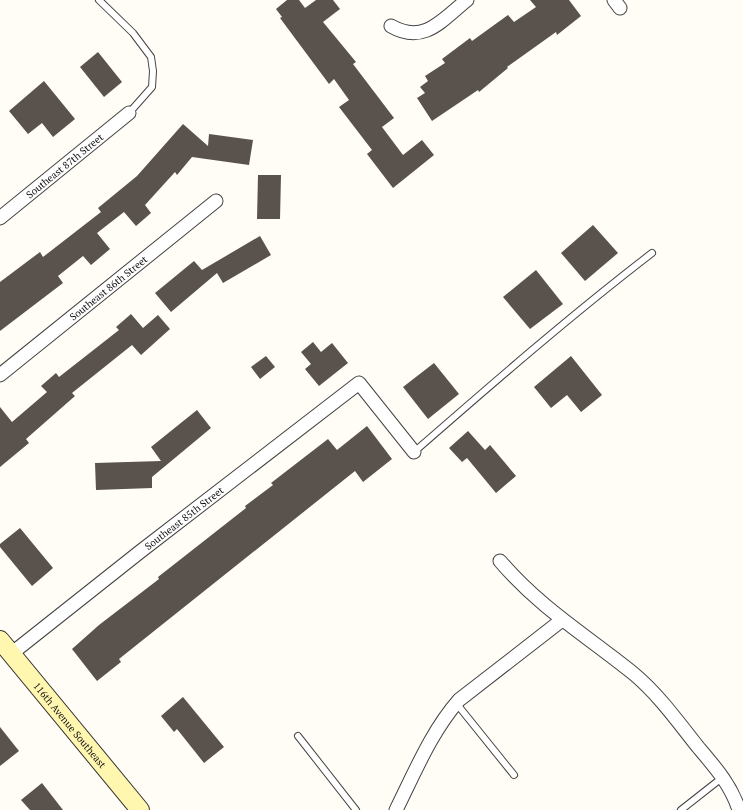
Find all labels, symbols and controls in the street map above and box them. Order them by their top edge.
street label: Southeast 87th Street [23,131,106,201]
street label: Southeast 86th Street [67,253,150,323]
street label: Southeast 85th Street [142,484,227,553]
street label: 116th Avenue Southeast [30,680,109,771]

